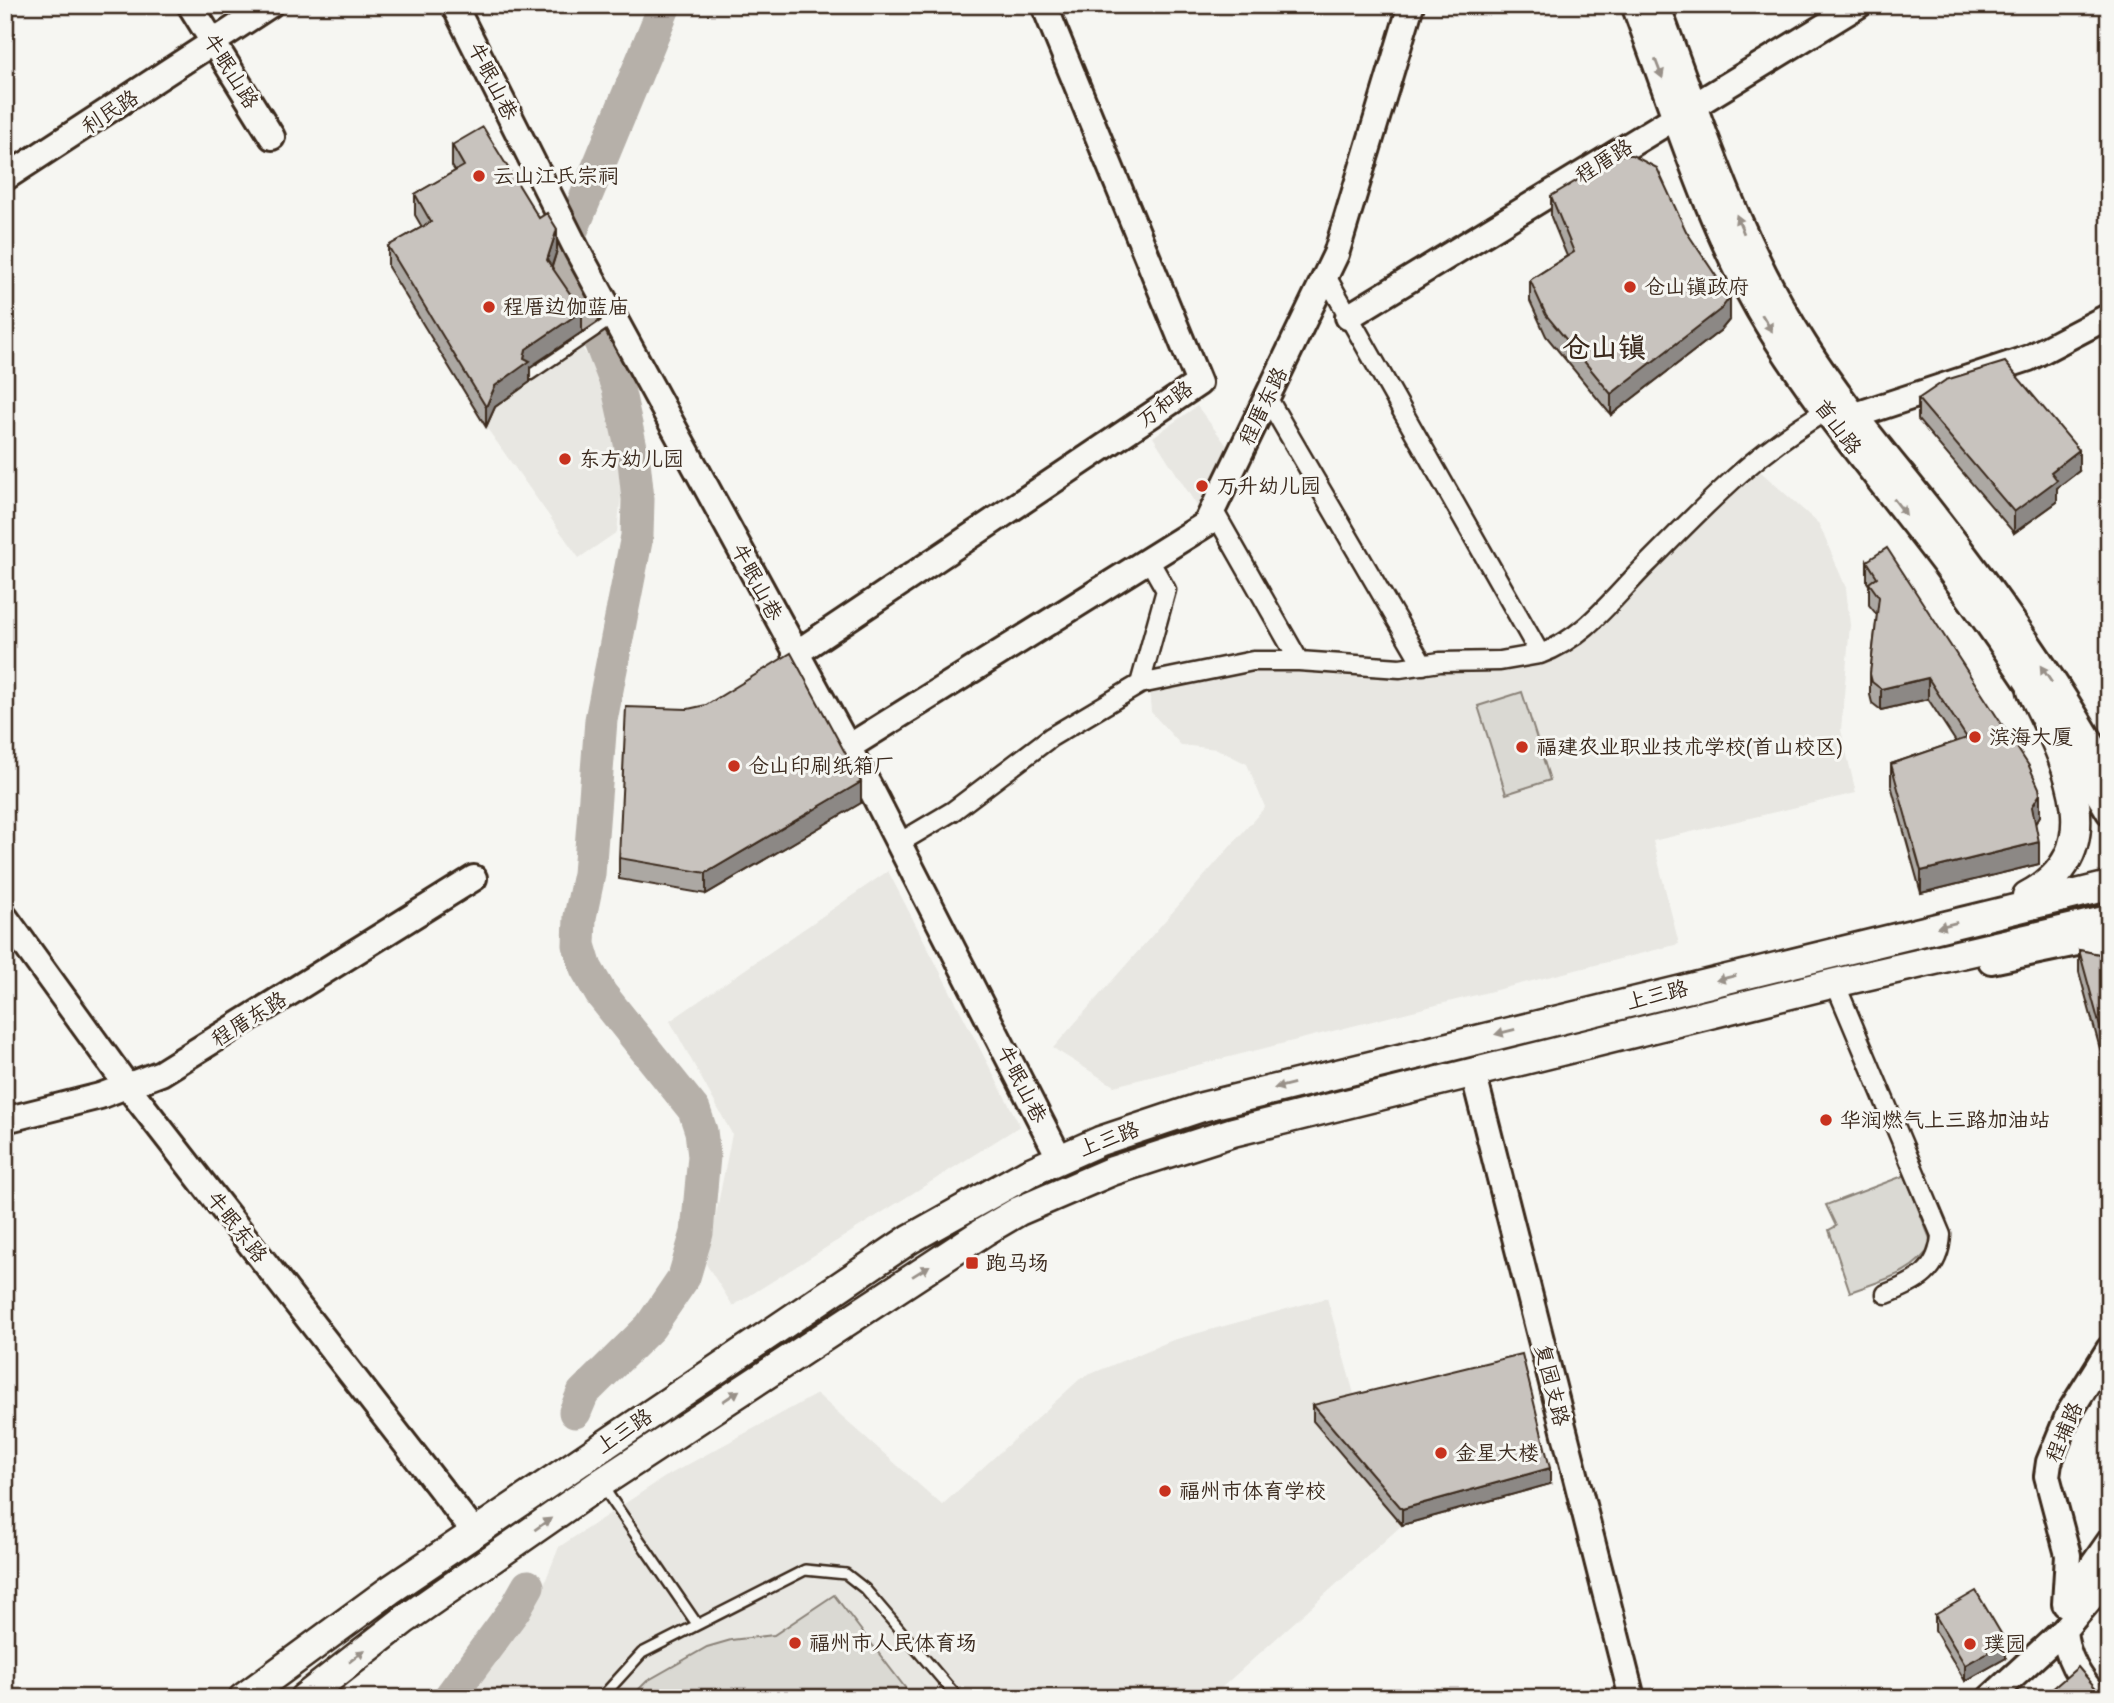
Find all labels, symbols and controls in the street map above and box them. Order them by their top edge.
street label: 牛眠山路 [198,28,265,114]
street label: 牛眠山巷 [462,37,525,124]
one-way arrow [1653,58,1664,79]
street label: 利民路 [76,83,143,140]
street label: 程厝路 [1570,132,1638,189]
place label: 云山江氏宗祠 [493,162,619,189]
marker: 云山江氏宗祠 [471,168,487,184]
one-way arrow [1734,214,1745,235]
place label: 仓山镇政府 [1644,273,1749,300]
marker: 仓山镇政府 [1622,279,1638,295]
place label: 程厝边伽蓝庙 [503,293,629,320]
marker: 程厝边伽蓝庙 [481,299,497,315]
one-way arrow [1760,313,1773,332]
district label: 仓山镇 [1562,329,1646,365]
street label: 程厝东路 [1232,362,1293,449]
street label: 万和路 [1131,374,1198,433]
street label: 首山路 [1809,393,1868,460]
place label: 东方幼儿园 [579,445,684,472]
marker: 东方幼儿园 [557,451,573,467]
place label: 万升幼儿园 [1216,472,1321,499]
marker: 万升幼儿园 [1194,478,1210,494]
one-way arrow [1892,498,1906,516]
street label: 牛眠山巷 [726,538,789,625]
one-way arrow [2039,665,2053,683]
place label: 滨海大厦 [1989,723,2073,750]
marker: 滨海大厦 [1967,729,1983,745]
place label: 福建农业职业技术学校(首山校区) [1536,733,1843,760]
marker: 福建农业职业技术学校(首山校区) [1514,739,1530,755]
place label: 仓山印刷纸箱厂 [748,752,895,779]
marker: 仓山印刷纸箱厂 [726,758,742,774]
one-way arrow [1936,919,1958,930]
one-way arrow [1715,973,1737,984]
street label: 上三路 [1623,974,1691,1015]
street label: 程厝东路 [206,985,292,1052]
one-way arrow [1494,1027,1516,1038]
street label: 牛眠山巷 [991,1040,1054,1127]
one-way arrow [1273,1081,1295,1092]
place label: 华润燃气上三路加油站 [1840,1106,2050,1133]
marker: 华润燃气上三路加油站 [1818,1112,1834,1128]
street label: 上三路 [1075,1115,1143,1162]
street label: 牛眠东路 [201,1185,274,1268]
place label: 跑马场 [986,1249,1049,1276]
marker: 跑马场 [964,1255,980,1271]
one-way arrow [912,1264,930,1278]
street label: 复园支路 [1529,1341,1576,1429]
one-way arrow [722,1389,740,1403]
street label: 程埔路 [2039,1398,2088,1466]
street label: 上三路 [590,1402,657,1459]
place label: 金星大楼 [1455,1439,1539,1466]
marker: 金星大楼 [1433,1445,1449,1461]
place label: 福州市体育学校 [1179,1477,1326,1504]
marker: 福州市体育学校 [1157,1483,1173,1499]
one-way arrow [534,1517,552,1531]
place label: 福州市人民体育场 [809,1629,977,1656]
place label: 璞园 [1984,1630,2026,1657]
marker: 福州市人民体育场 [787,1635,803,1651]
marker: 璞园 [1962,1636,1978,1652]
one-way arrow [348,1648,366,1663]

